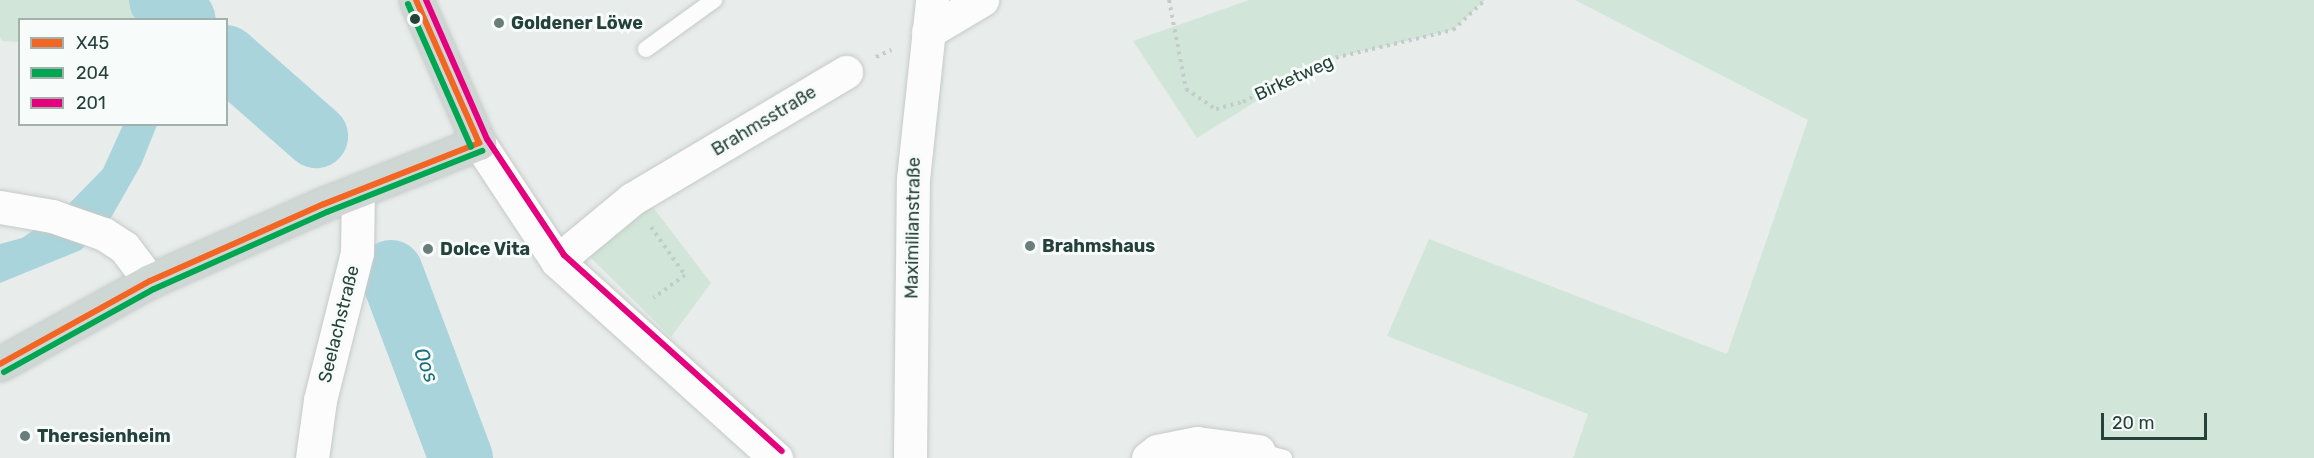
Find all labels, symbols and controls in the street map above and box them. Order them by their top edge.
place label: Goldener Löwe [511,12,643,34]
unlabelled marker [409,13,421,25]
marker: Goldener Löwe [492,16,506,30]
legend [18,18,228,126]
text: X45 [76,32,109,54]
street label: Birketweg [1251,50,1337,106]
text: 204 [76,62,109,84]
street label: Brahmsstraße [708,81,820,161]
text: 201 [76,92,106,114]
street label: Maximilianstraße [901,157,925,299]
place label: Brahmshaus [1042,235,1155,257]
place label: Dolce Vita [440,238,531,260]
marker: Brahmshaus [1023,239,1037,253]
marker: Dolce Vita [421,242,435,256]
street label: Seelachstraße [314,263,364,385]
water label: Oos [408,344,444,386]
scale bar [2104,401,2210,439]
text: 20 m [2112,412,2154,434]
place label: Theresienheim [37,425,171,447]
marker: Theresienheim [18,429,32,443]

